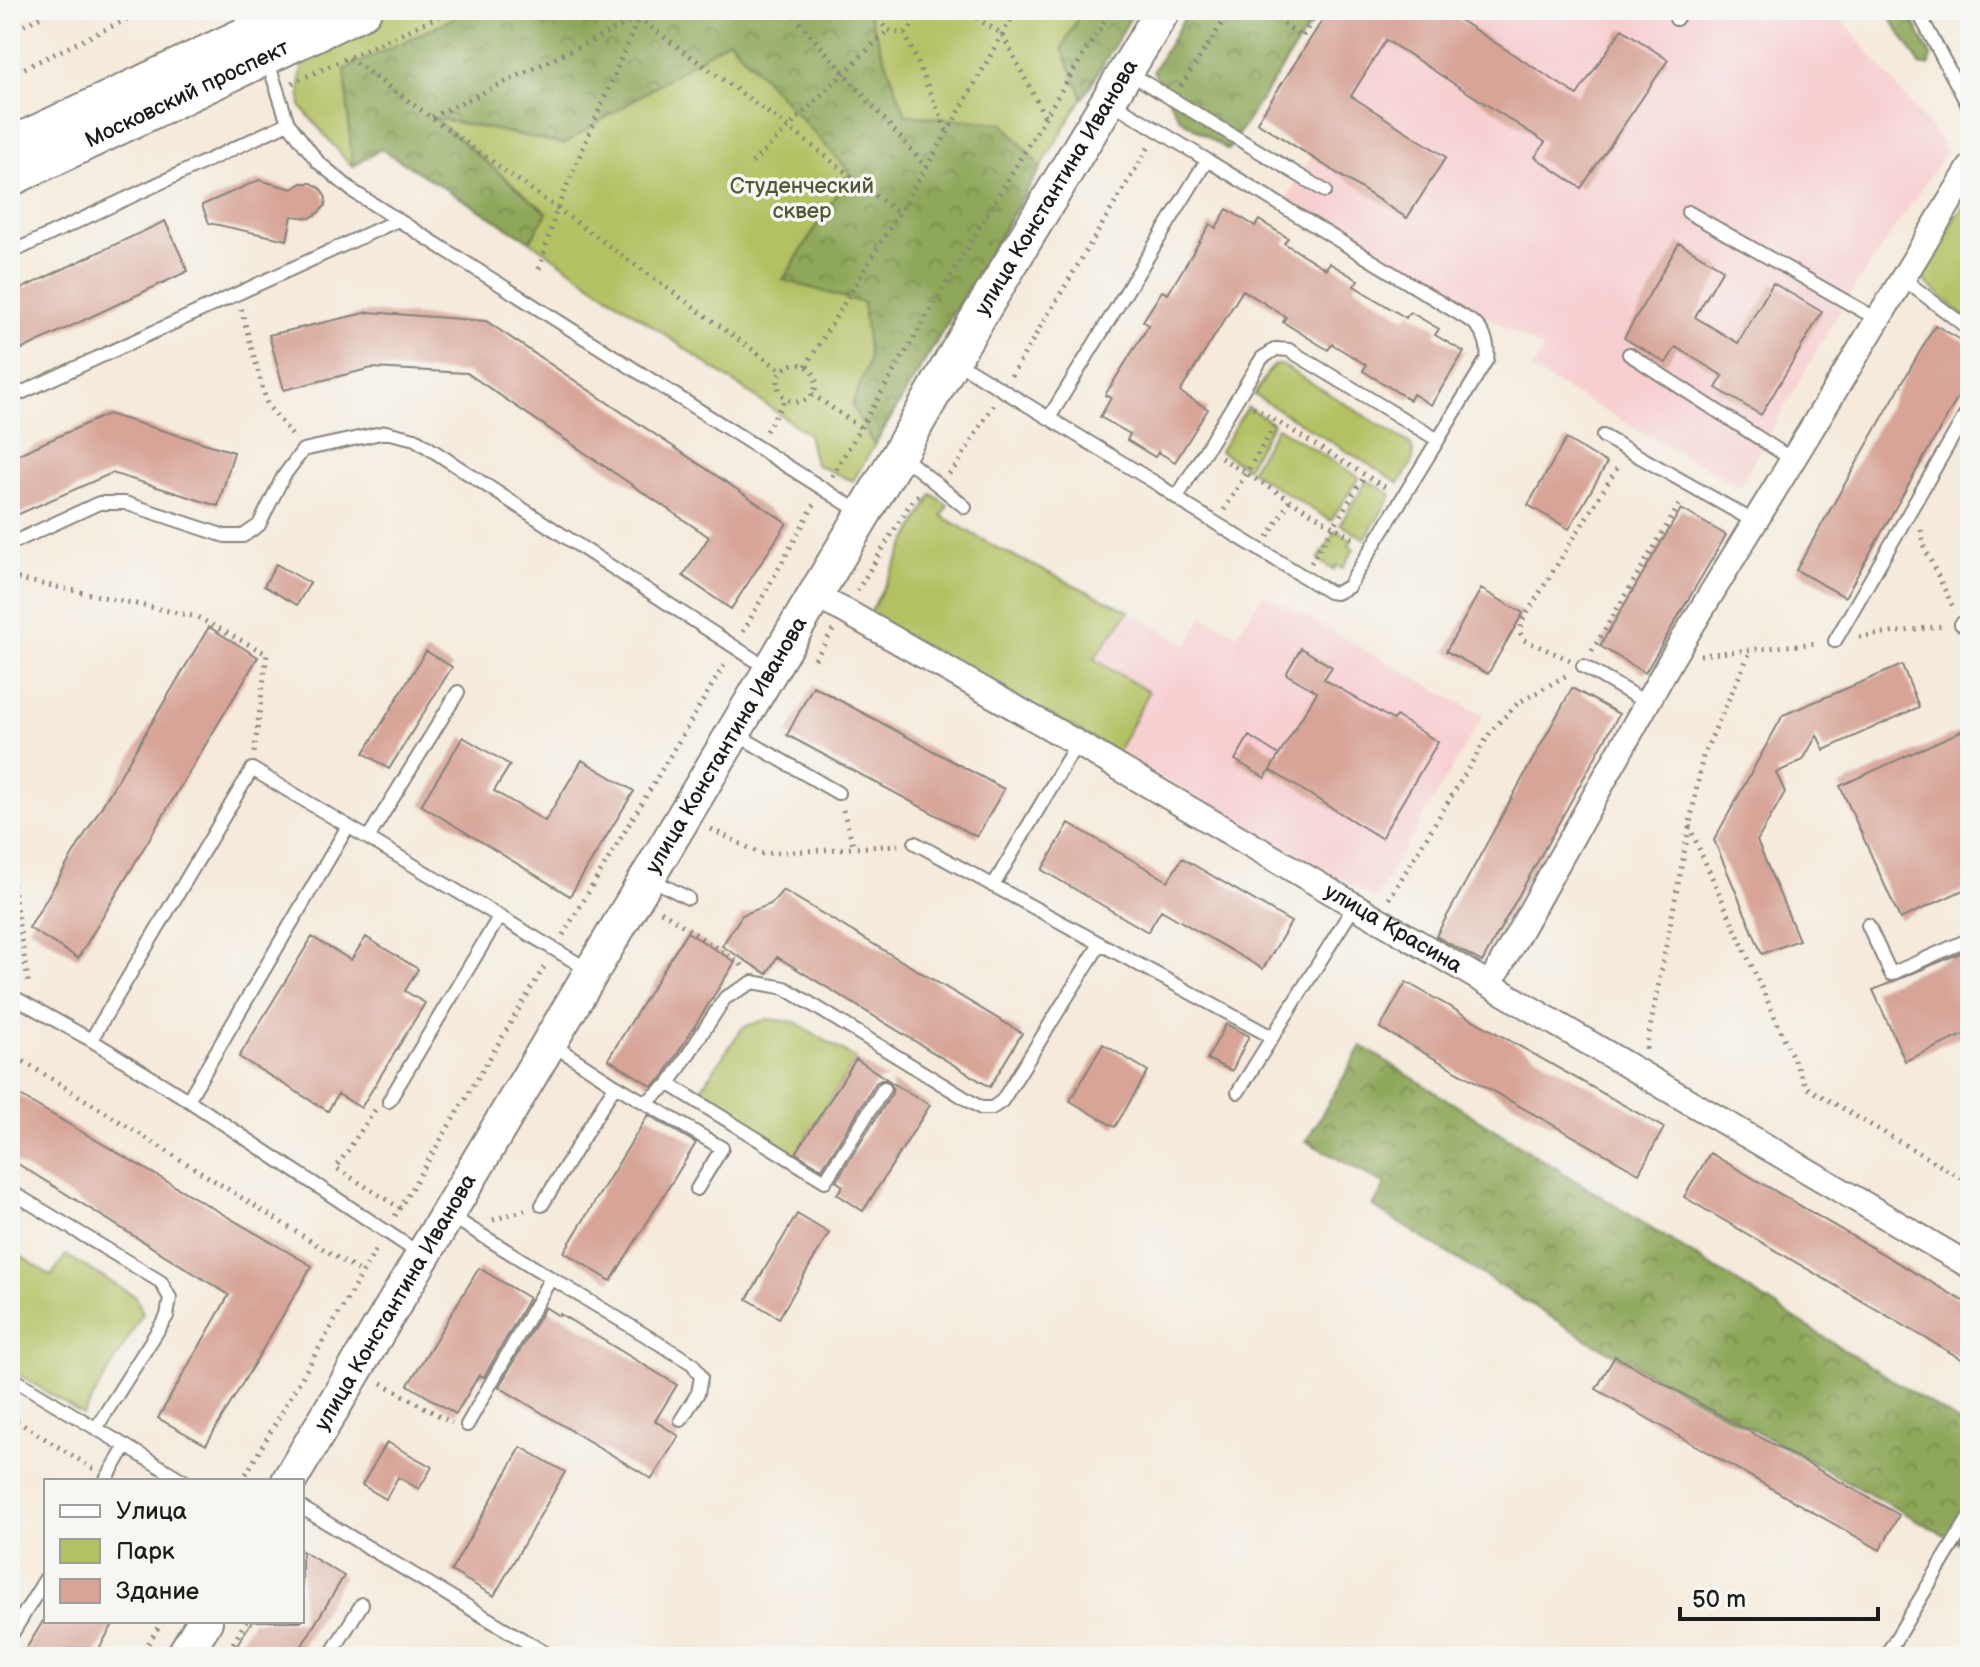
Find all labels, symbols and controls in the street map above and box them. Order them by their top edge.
street label: Московский проспект [81,33,294,154]
street label: улица Константина Иванова [969,54,1144,320]
park label: Студенческий сквер [730,173,874,225]
street label: улица Константина Иванова [639,612,813,878]
street label: улица Красина [1320,877,1467,979]
street label: улица Константина Иванова [308,1169,482,1436]
legend [44,1479,304,1623]
text: Улица [116,1497,187,1526]
text: Парк [116,1537,175,1566]
scale bar [1680,1571,1878,1621]
text: Здание [116,1577,199,1606]
text: 50 m [1692,1585,1746,1614]

